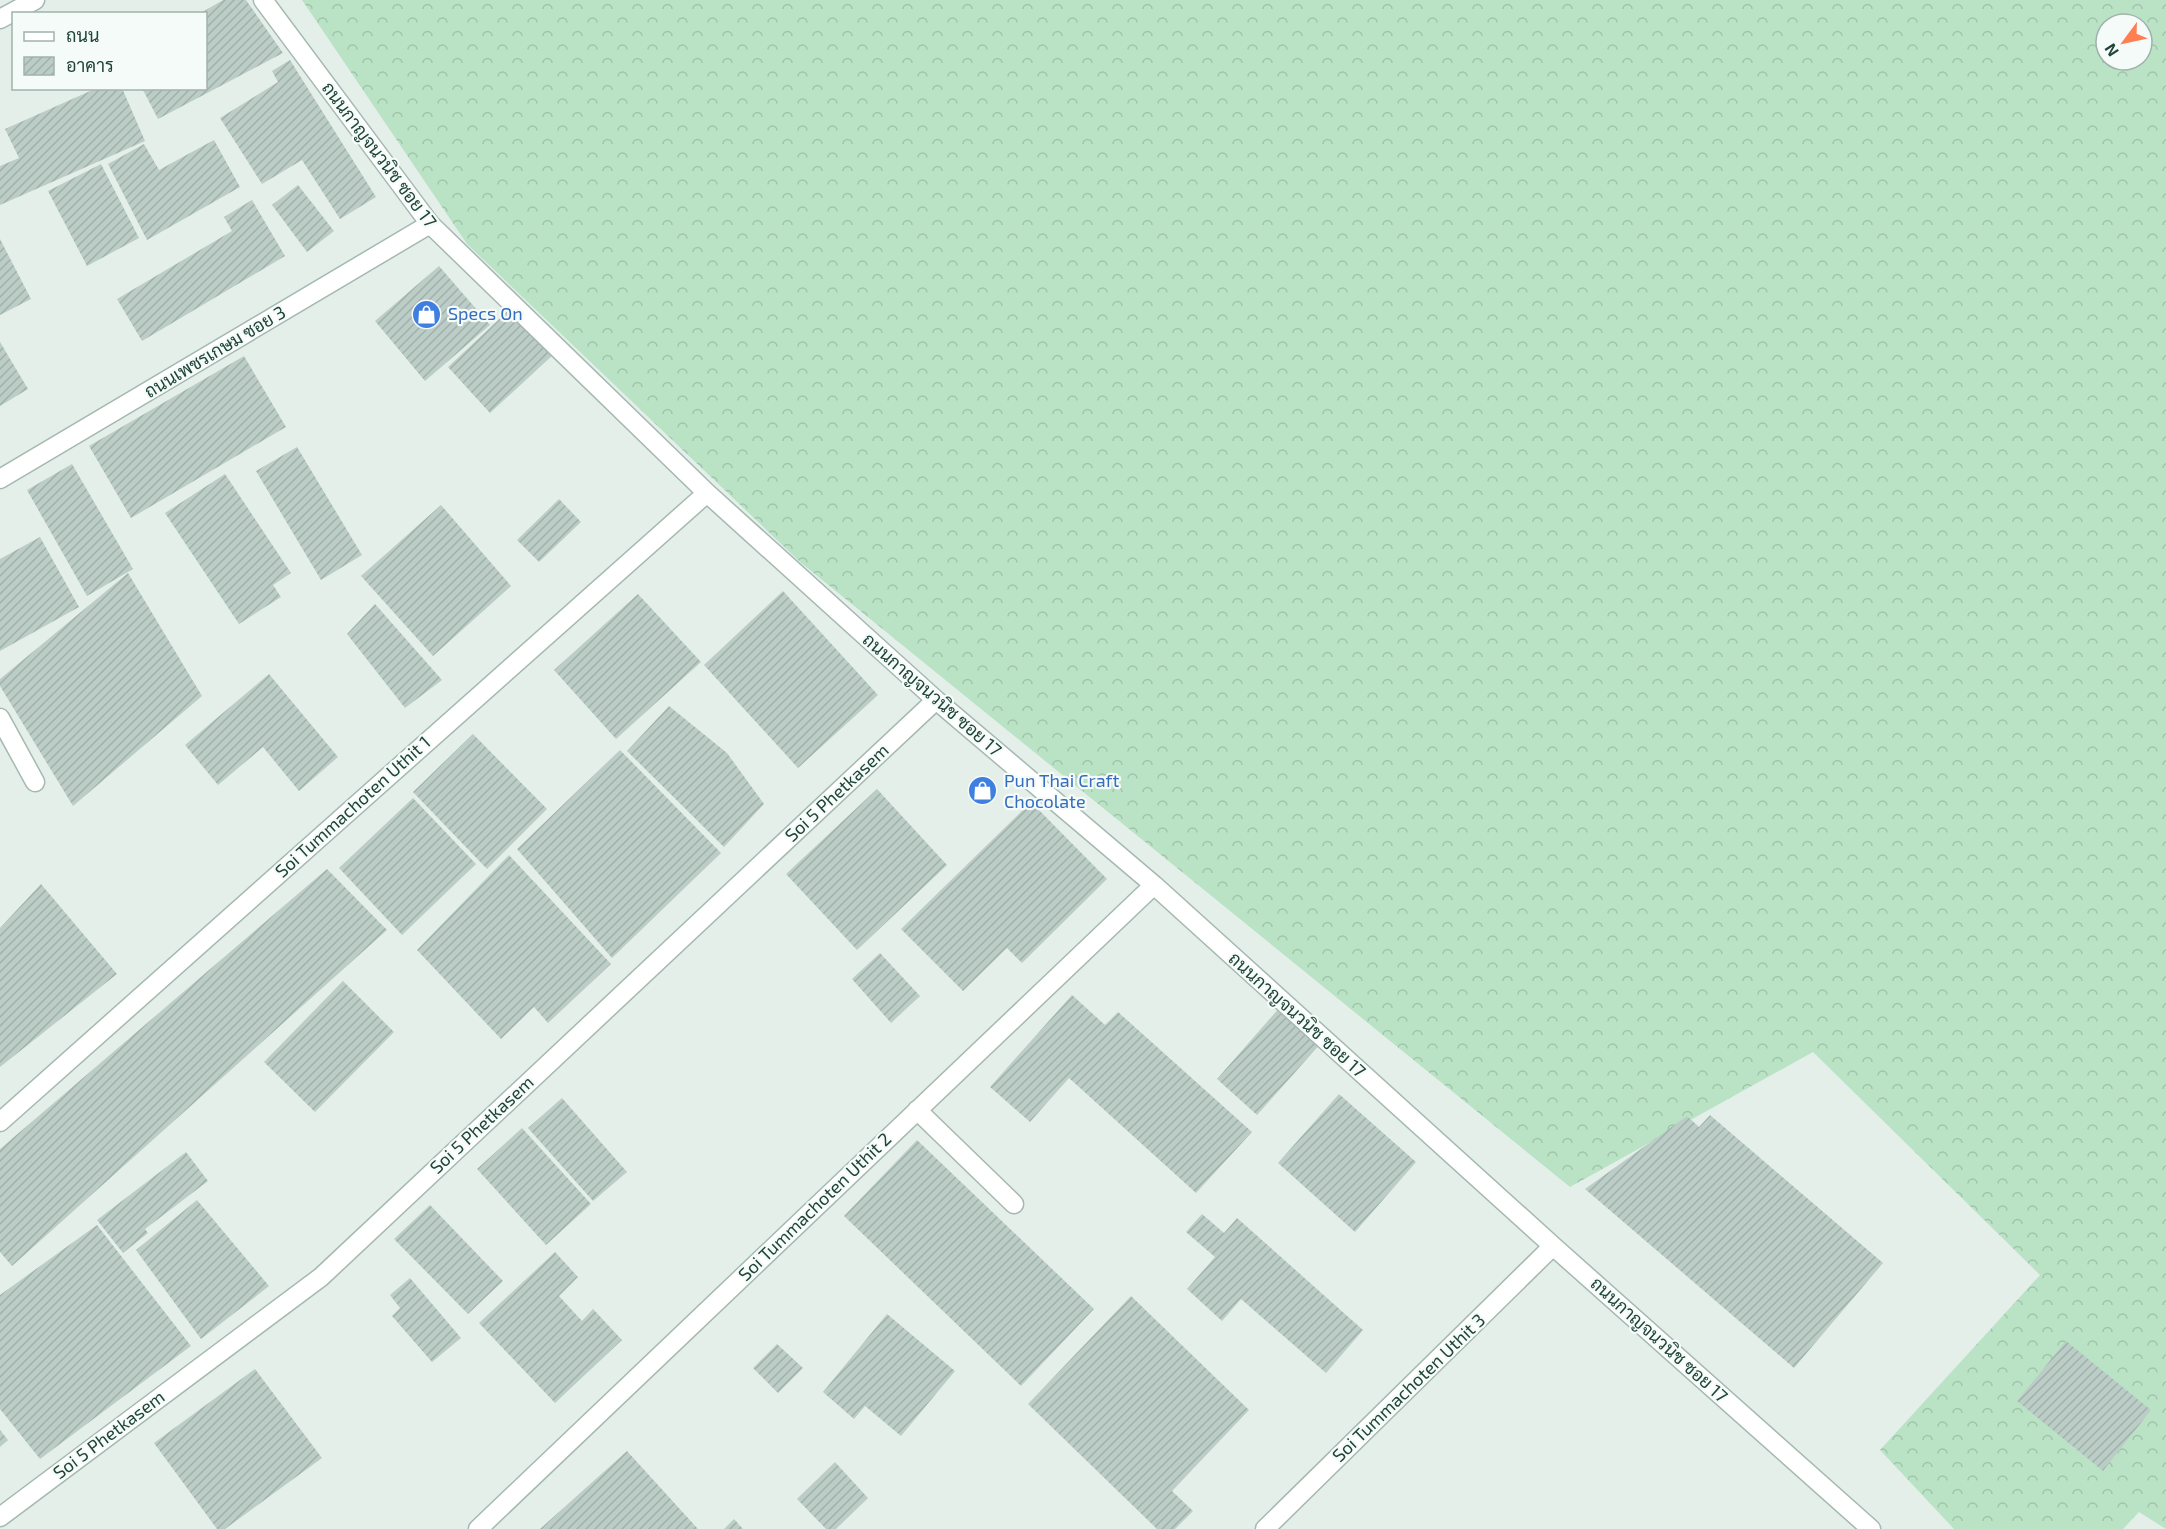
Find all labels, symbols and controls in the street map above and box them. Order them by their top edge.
legend [12,12,207,90]
north arrow [2094,12,2154,72]
text: ถนน [66,24,99,46]
text: N [2100,40,2122,60]
text: อาคาร [66,54,114,76]
street label: ถนนกาญจนวนิช ซอย 17 [317,77,442,232]
shop icon: Specs On [411,298,443,330]
street label: ถนนเพชรเกษม ซอย 3 [140,300,289,402]
place label: Specs On [448,302,523,324]
street label: ถนนกาญจนวนิช ซอย 17 [858,628,1007,761]
street label: Soi Tummachoten Uthit 1 [270,731,434,882]
street label: Soi 5 Phetkasem [780,739,893,846]
place label: Pun Thai Craft Chocolate [1004,769,1119,812]
shop icon: Pun Thai Craft Chocolate [967,775,999,807]
street label: ถนนกาญจนวนิช ซอย 17 [1224,947,1371,1082]
street label: Soi 5 Phetkasem [425,1071,538,1178]
street label: Soi Tummachoten Uthit 2 [733,1127,895,1285]
street label: ถนนกาญจนวนิช ซอย 17 [1586,1272,1733,1407]
street label: Soi Tummachoten Uthit 3 [1327,1309,1489,1466]
street label: Soi 5 Phetkasem [48,1385,168,1483]

